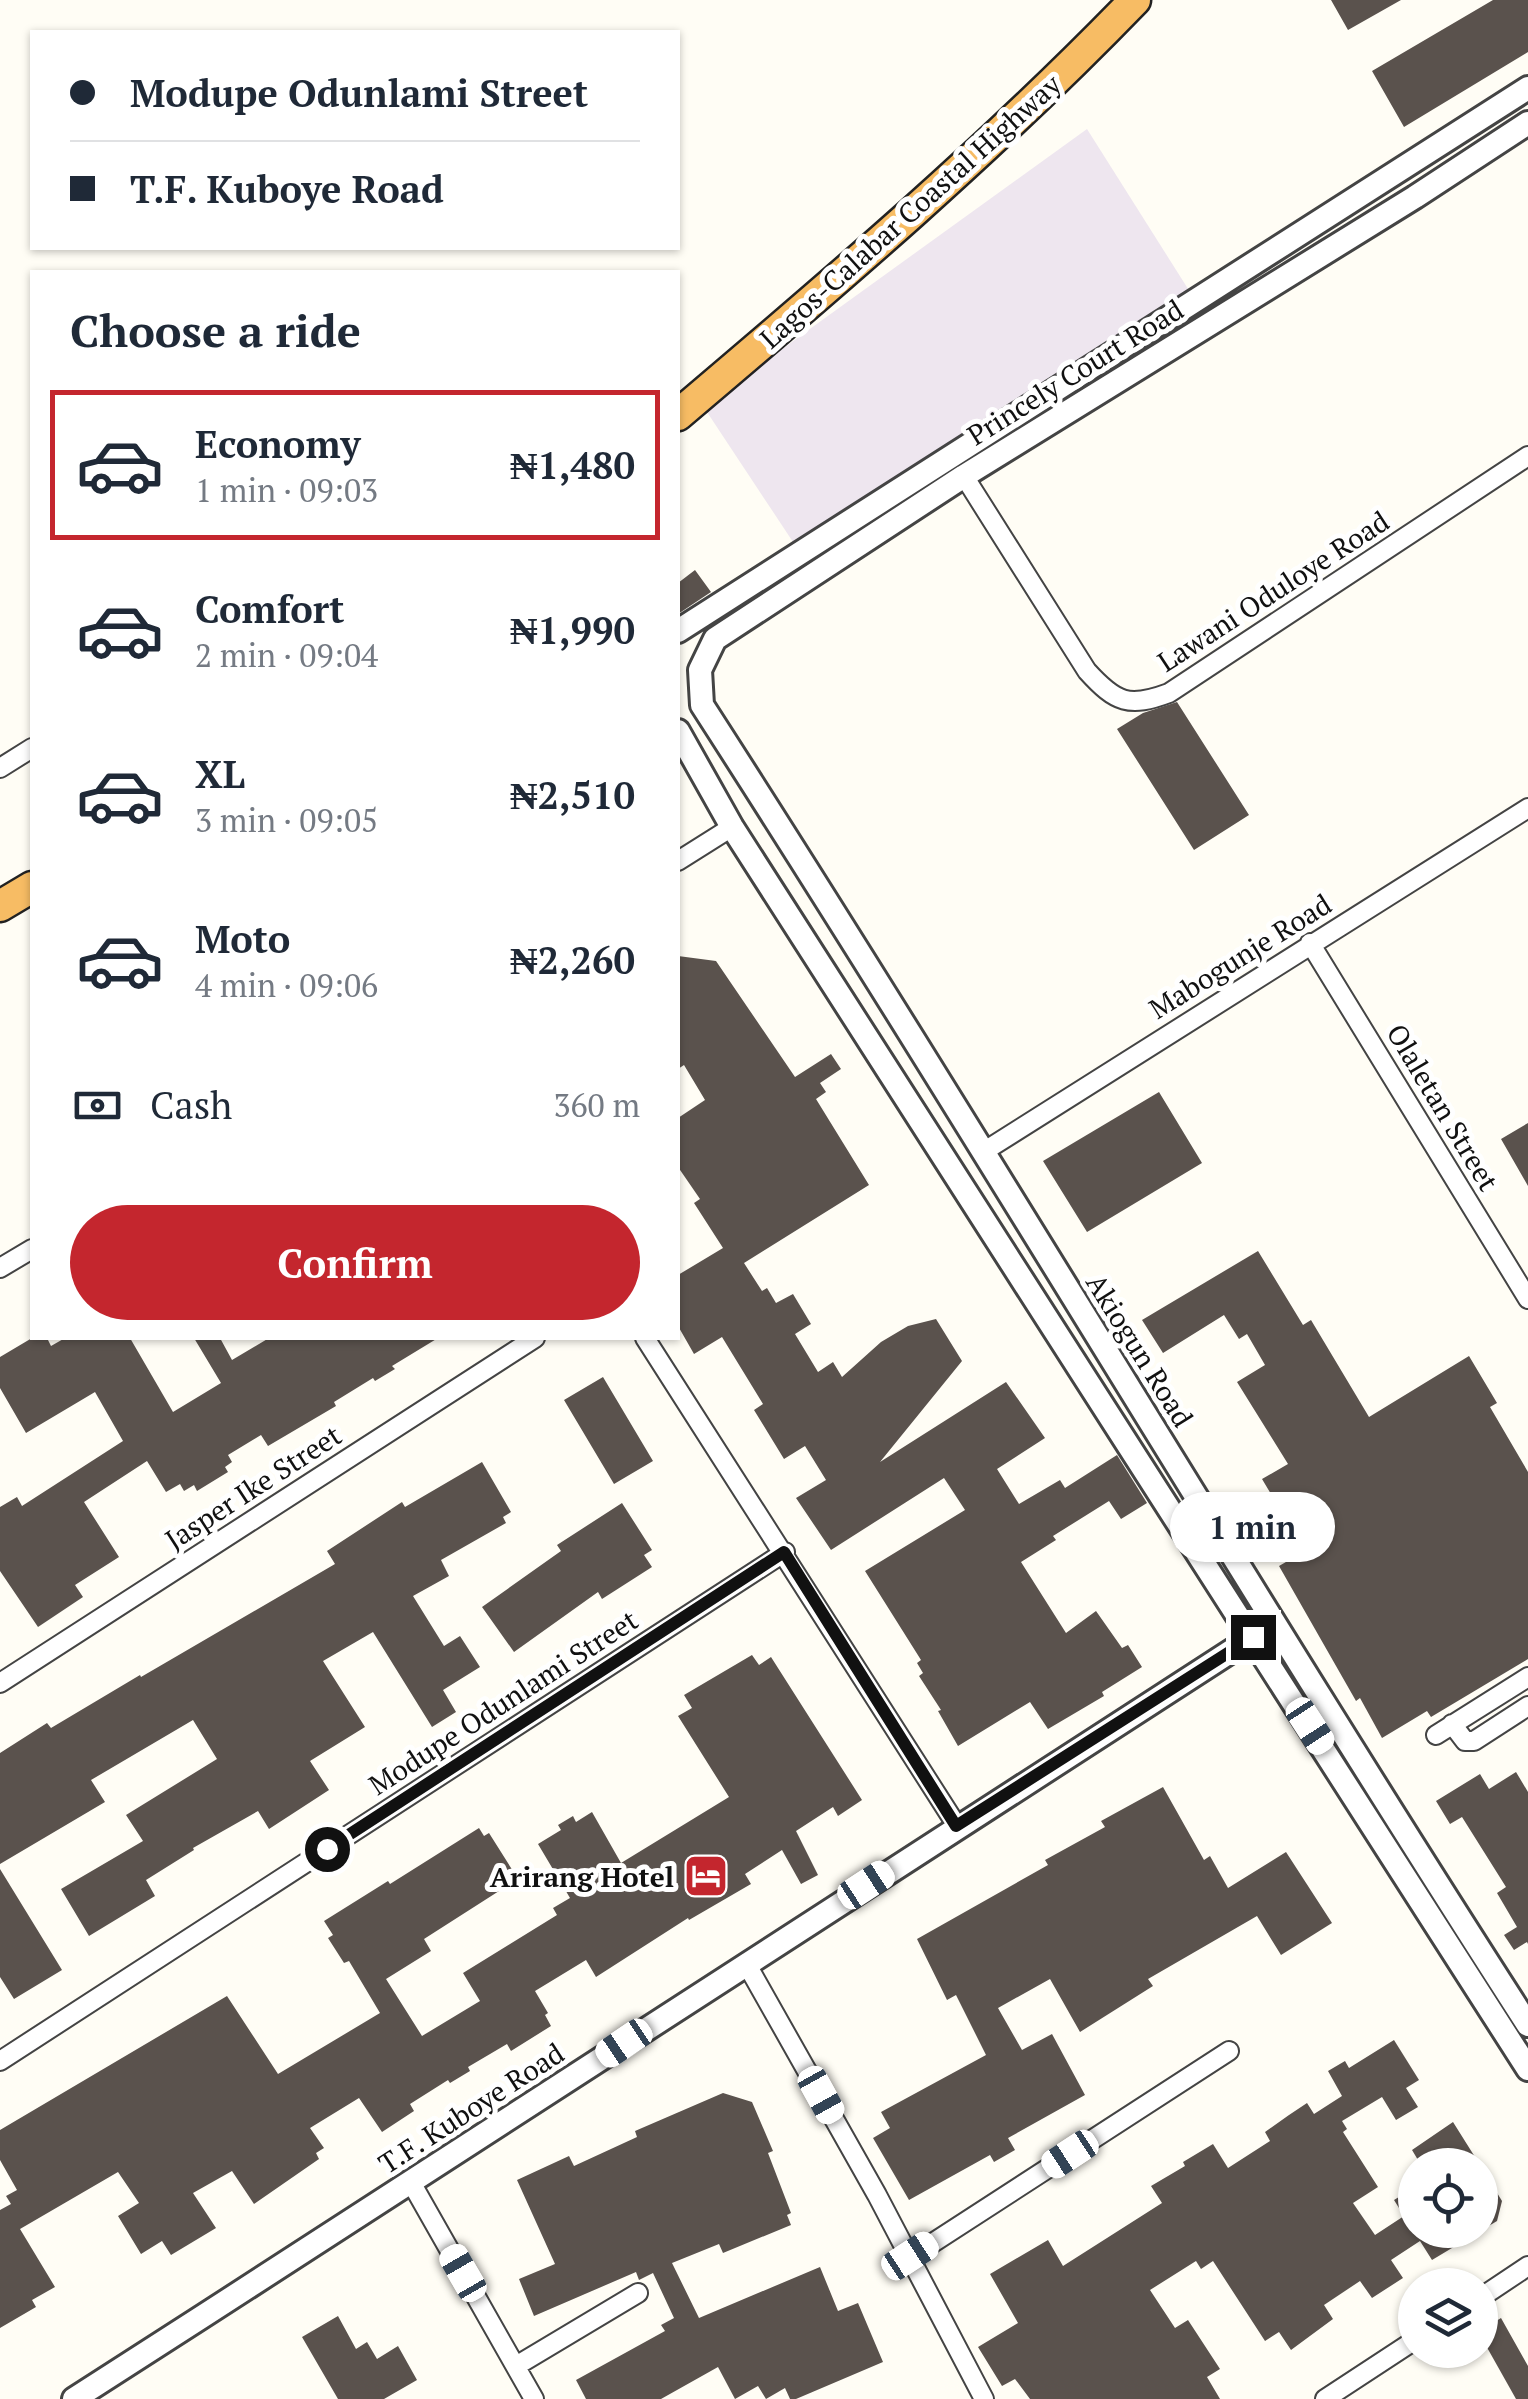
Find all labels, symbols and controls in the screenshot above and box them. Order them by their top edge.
street label: Lagos-Calabar Coastal Highway [752,65,1069,356]
text: Modupe Odunlami Street [130,68,588,118]
text: T.F. Kuboye Road [130,164,444,214]
street label: Princely Court Road [960,291,1190,453]
text: Choose a ride [70,300,361,360]
text: Economy [195,419,361,469]
icon: car [75,420,165,510]
text: ₦1,480 [510,440,635,490]
text: 1 min · 09:03 [195,469,378,511]
street label: Lawani Oduloye Road [1150,502,1396,680]
text: Comfort [195,584,344,634]
icon: car [75,585,165,675]
text: ₦1,990 [510,605,635,655]
text: 2 min · 09:04 [195,634,378,676]
text: XL [195,749,245,799]
icon: car [75,750,165,840]
text: ₦2,510 [510,770,635,820]
text: 3 min · 09:05 [195,799,378,841]
street label: Mabogunje Road [1142,885,1338,1027]
text: Moto [195,914,290,964]
icon: car [75,915,165,1005]
text: ₦2,260 [510,935,635,985]
text: 4 min · 09:06 [195,964,378,1006]
street label: Olaletan Street [1379,1017,1508,1198]
icon: cash [70,1078,125,1133]
text: Cash [150,1080,232,1130]
text: 360 m [553,1084,640,1126]
button: Confirm [70,1205,640,1320]
street label: Akiogun Road [1078,1266,1202,1434]
street label: Jasper Ike Street [158,1416,349,1558]
callout: 1 min [1170,1492,1336,1562]
text: 1 min [1209,1506,1296,1548]
street label: Modupe Odunlami Street [361,1601,645,1803]
route end [1231,1615,1276,1660]
car [1281,1693,1339,1759]
route start [305,1827,350,1872]
hotel icon: Arirang Hotel [683,1853,729,1899]
car [833,1856,899,1914]
place label: Arirang Hotel [490,1858,674,1895]
car [591,2014,657,2072]
street label: T.F. Kuboye Road [371,2034,571,2182]
car [793,2061,849,2129]
car [1037,2125,1103,2183]
map controls [1398,2148,1498,2368]
button: locate [1398,2148,1498,2248]
car [877,2227,943,2285]
car [435,2240,491,2306]
button: layers [1398,2268,1498,2368]

